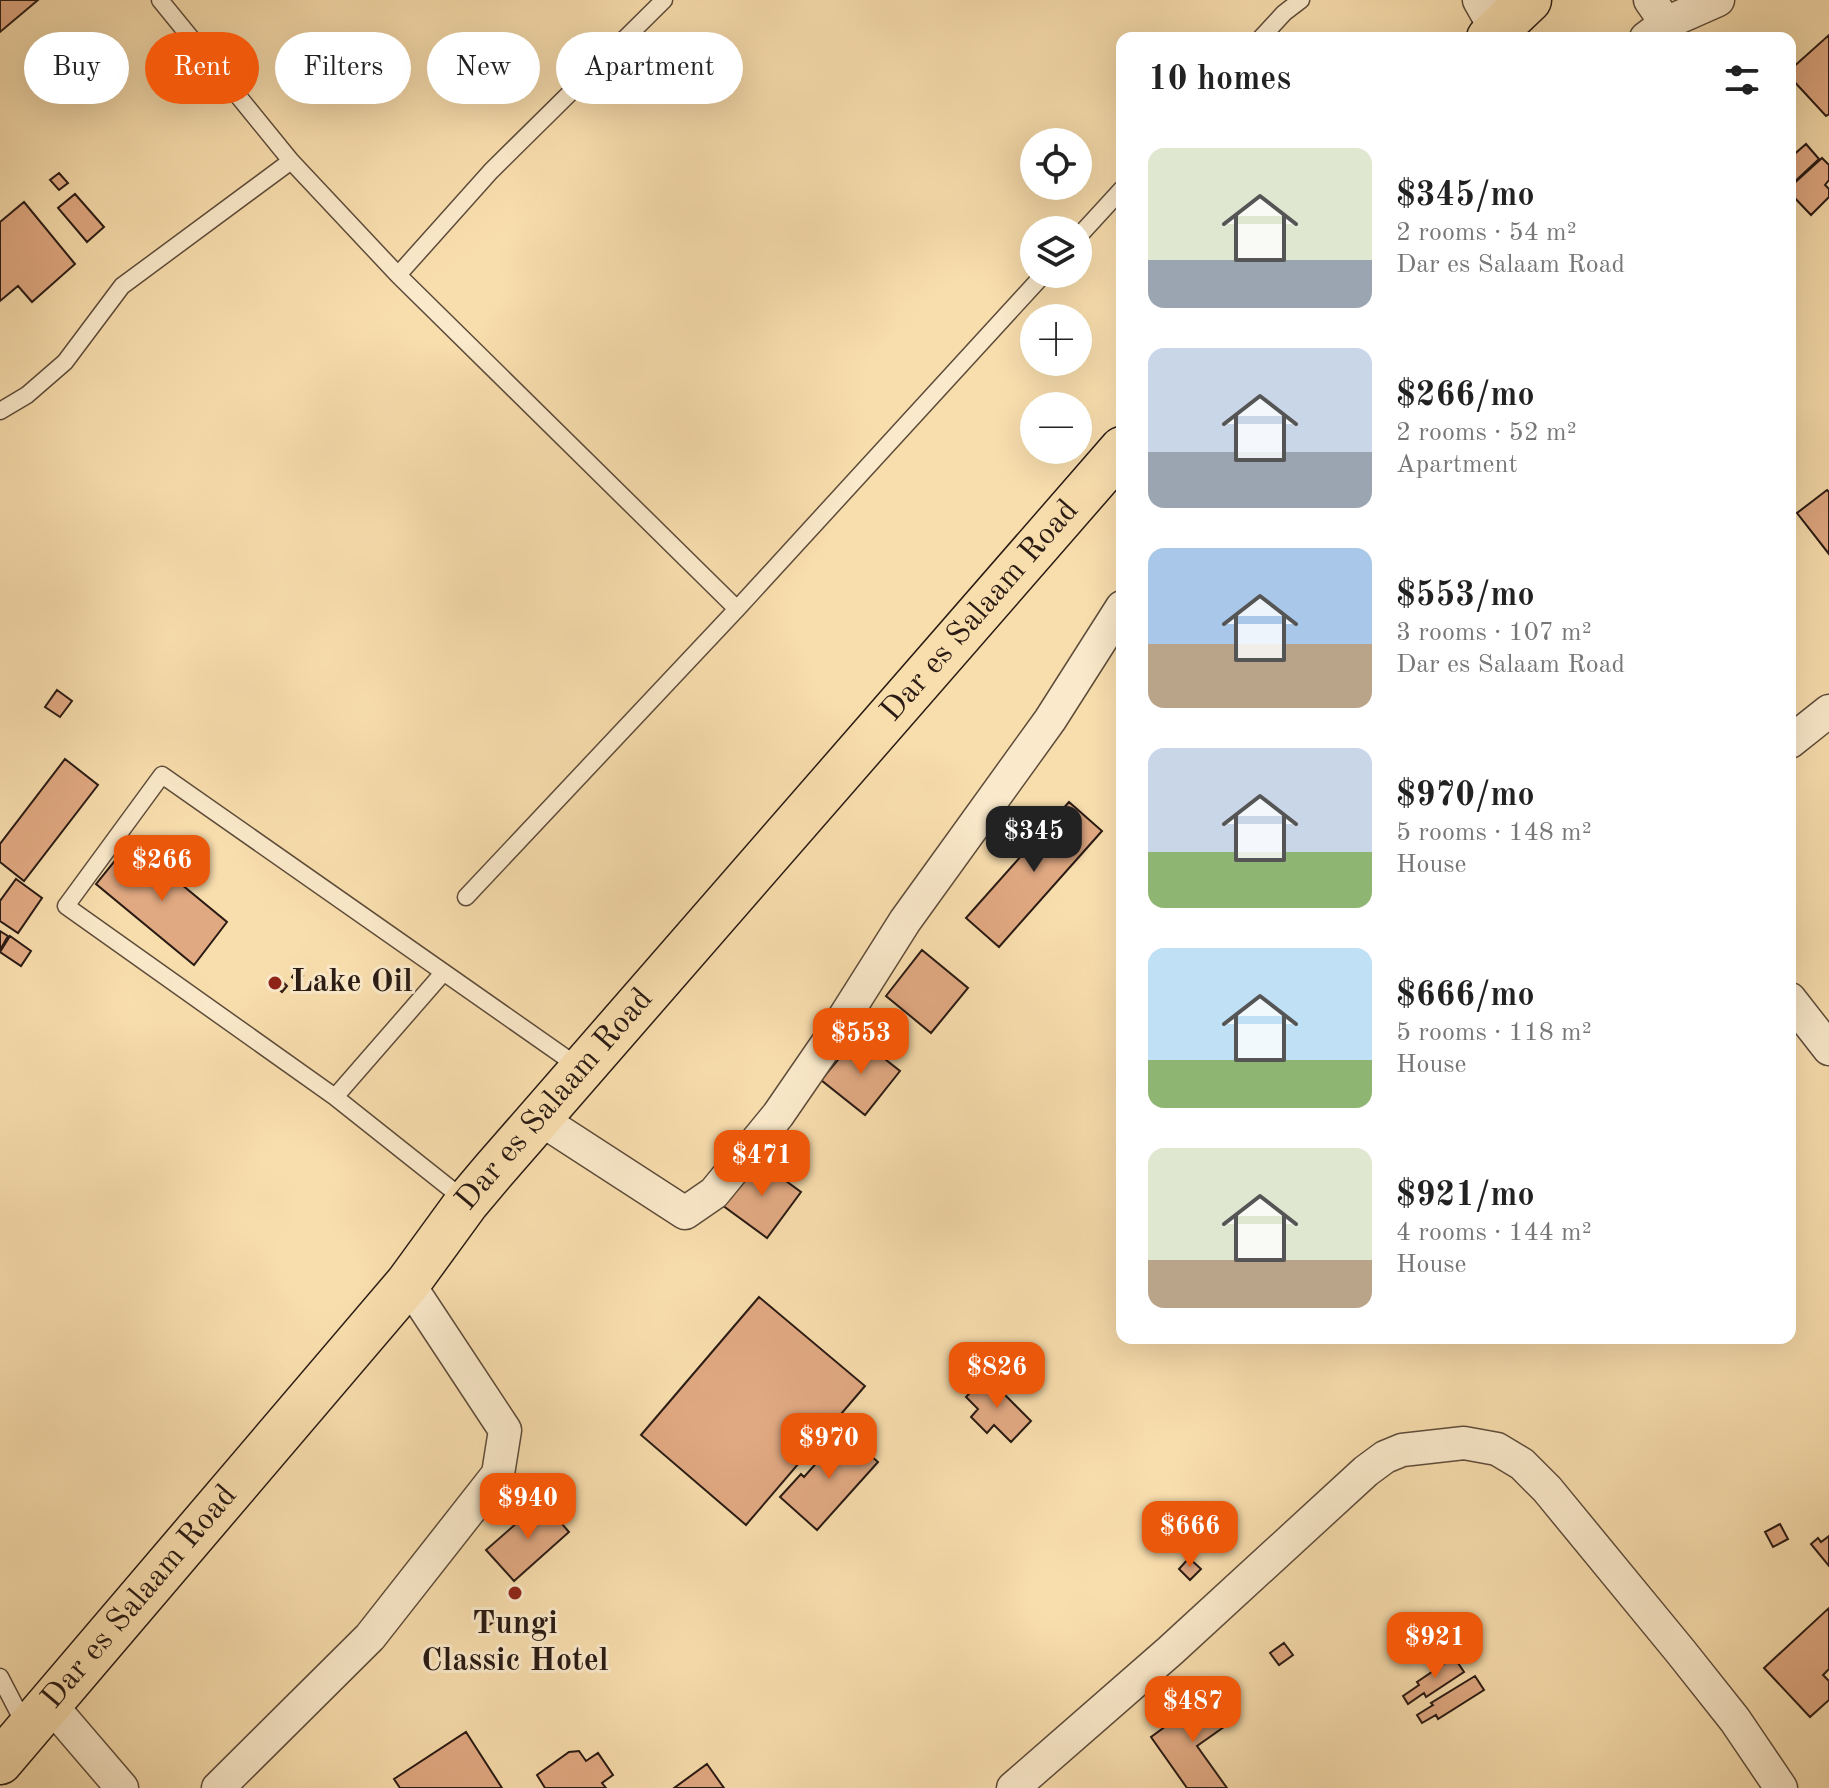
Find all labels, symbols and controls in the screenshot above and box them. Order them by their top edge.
chip: Buy [24,32,129,104]
chip: Rent [145,32,259,104]
chip: Filters [275,32,411,104]
chip: New [427,32,540,104]
chip: Apartment [556,32,743,104]
icon: filters [1720,58,1764,102]
text: 10 homes [1148,63,1291,97]
map controls [1020,128,1092,464]
button: locate [1020,128,1092,200]
text: $345/mo [1396,179,1535,213]
icon: home [1212,180,1308,276]
button: layers [1020,216,1092,288]
text: 2 rooms · 54 m² [1396,220,1577,246]
text: Dar es Salaam Road [1396,252,1625,278]
button: + [1020,304,1092,376]
text: $266/mo [1396,379,1535,413]
icon: home [1212,380,1308,476]
button: − [1020,392,1092,464]
text: 2 rooms · 52 m² [1396,420,1577,446]
text: Apartment [1396,452,1518,478]
street label: Dar es Salaam Road [876,495,1085,728]
text: $553/mo [1396,579,1535,613]
icon: home [1212,580,1308,676]
text: 3 rooms · 107 m² [1396,620,1592,646]
text: Dar es Salaam Road [1396,652,1625,678]
text: $970/mo [1396,779,1535,813]
icon: home [1212,780,1308,876]
pin: $345 [987,806,1081,874]
text: $345 [1004,819,1064,845]
text: 5 rooms · 148 m² [1396,820,1592,846]
pin: $266 [115,835,209,903]
text: $266 [132,848,192,874]
text: House [1396,852,1467,878]
place label: Lake Oil [291,967,413,999]
marker: Lake Oil [266,974,284,992]
text: $666/mo [1396,979,1535,1013]
icon: home [1212,980,1308,1076]
street label: Dar es Salaam Road [451,983,660,1217]
pin: $553 [814,1008,908,1076]
text: 5 rooms · 118 m² [1396,1020,1592,1046]
text: $553 [831,1021,891,1047]
text: House [1396,1052,1467,1078]
pin: $471 [715,1130,809,1198]
text: $471 [732,1143,792,1169]
text: $921/mo [1396,1179,1535,1213]
icon: home [1212,1180,1308,1276]
text: 4 rooms · 144 m² [1396,1220,1592,1246]
text: House [1396,1252,1467,1278]
pin: $826 [950,1342,1044,1410]
text: $826 [967,1355,1027,1381]
pin: $970 [782,1413,876,1481]
text: $970 [799,1426,859,1452]
pin: $940 [481,1473,575,1541]
street label: Dar es Salaam Road [36,1480,244,1715]
text: $940 [498,1486,558,1512]
pin: $666 [1143,1501,1237,1569]
text: $666 [1160,1514,1220,1540]
marker: Tungi Classic Hotel [506,1584,524,1602]
place label: Tungi Classic Hotel [421,1609,609,1678]
pin: $921 [1388,1612,1482,1680]
text: $921 [1405,1625,1465,1651]
pin: $487 [1146,1676,1240,1744]
text: $487 [1163,1689,1223,1715]

